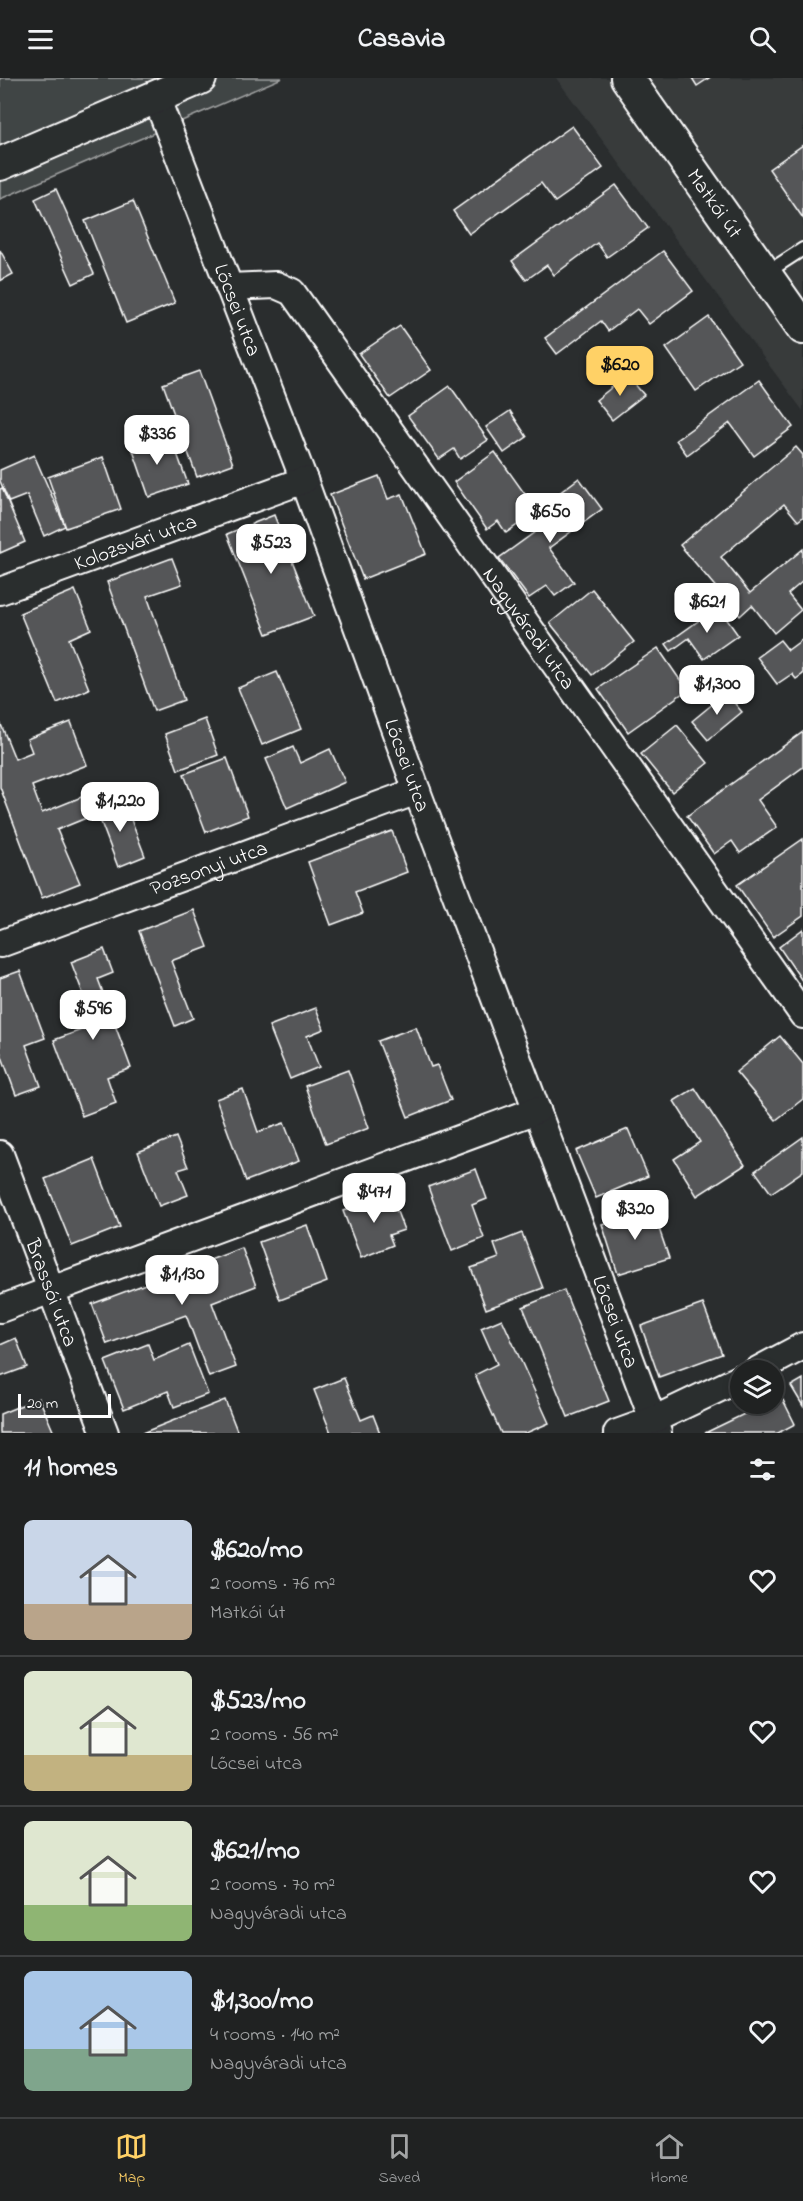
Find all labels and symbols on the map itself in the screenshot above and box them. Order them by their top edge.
street label: Matkói út [678,163,749,245]
street label: Lőcsei utca [205,260,268,361]
pin: $620 [584,346,656,397]
pin: $336 [121,415,193,466]
pin: $650 [514,493,586,544]
street label: Kolozsvári utca [70,507,201,580]
pin: $523 [235,524,307,575]
street label: Nagyváradi utca [474,562,582,697]
pin: $621 [671,583,743,634]
pin: $1,300 [668,665,766,716]
street label: Lőcsei utca [375,715,437,817]
pin: $1,220 [71,782,169,833]
street label: Pozsonyi utca [146,834,272,905]
pin: $596 [57,990,129,1041]
pin: $471 [338,1173,410,1224]
pin: $320 [599,1190,671,1241]
street label: Brassói utca [16,1234,84,1351]
pin: $1,130 [133,1255,231,1306]
street label: Lőcsei utca [583,1271,645,1373]
scale bar [18,1391,111,1418]

